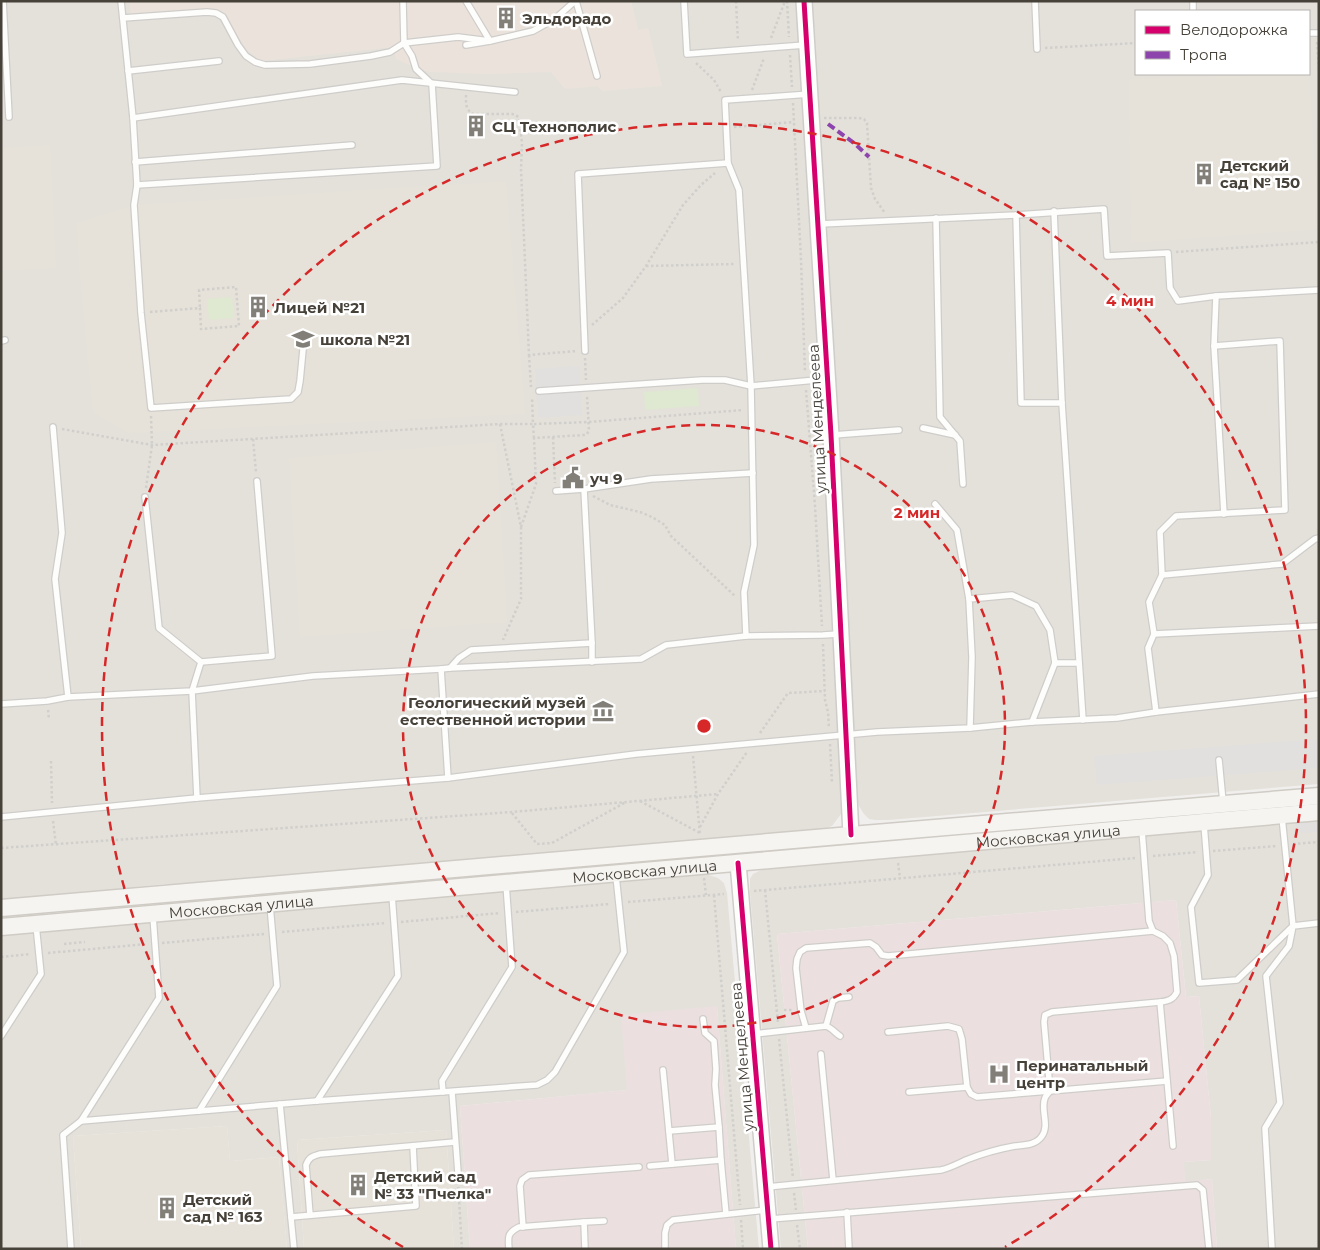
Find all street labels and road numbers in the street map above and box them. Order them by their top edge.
street label: улица Менделеева [804,344,830,495]
street label: Московская улица [975,820,1121,851]
street label: Московская улица [571,855,718,887]
street label: Московская улица [168,890,314,922]
street label: улица Менделеева [726,982,758,1133]

